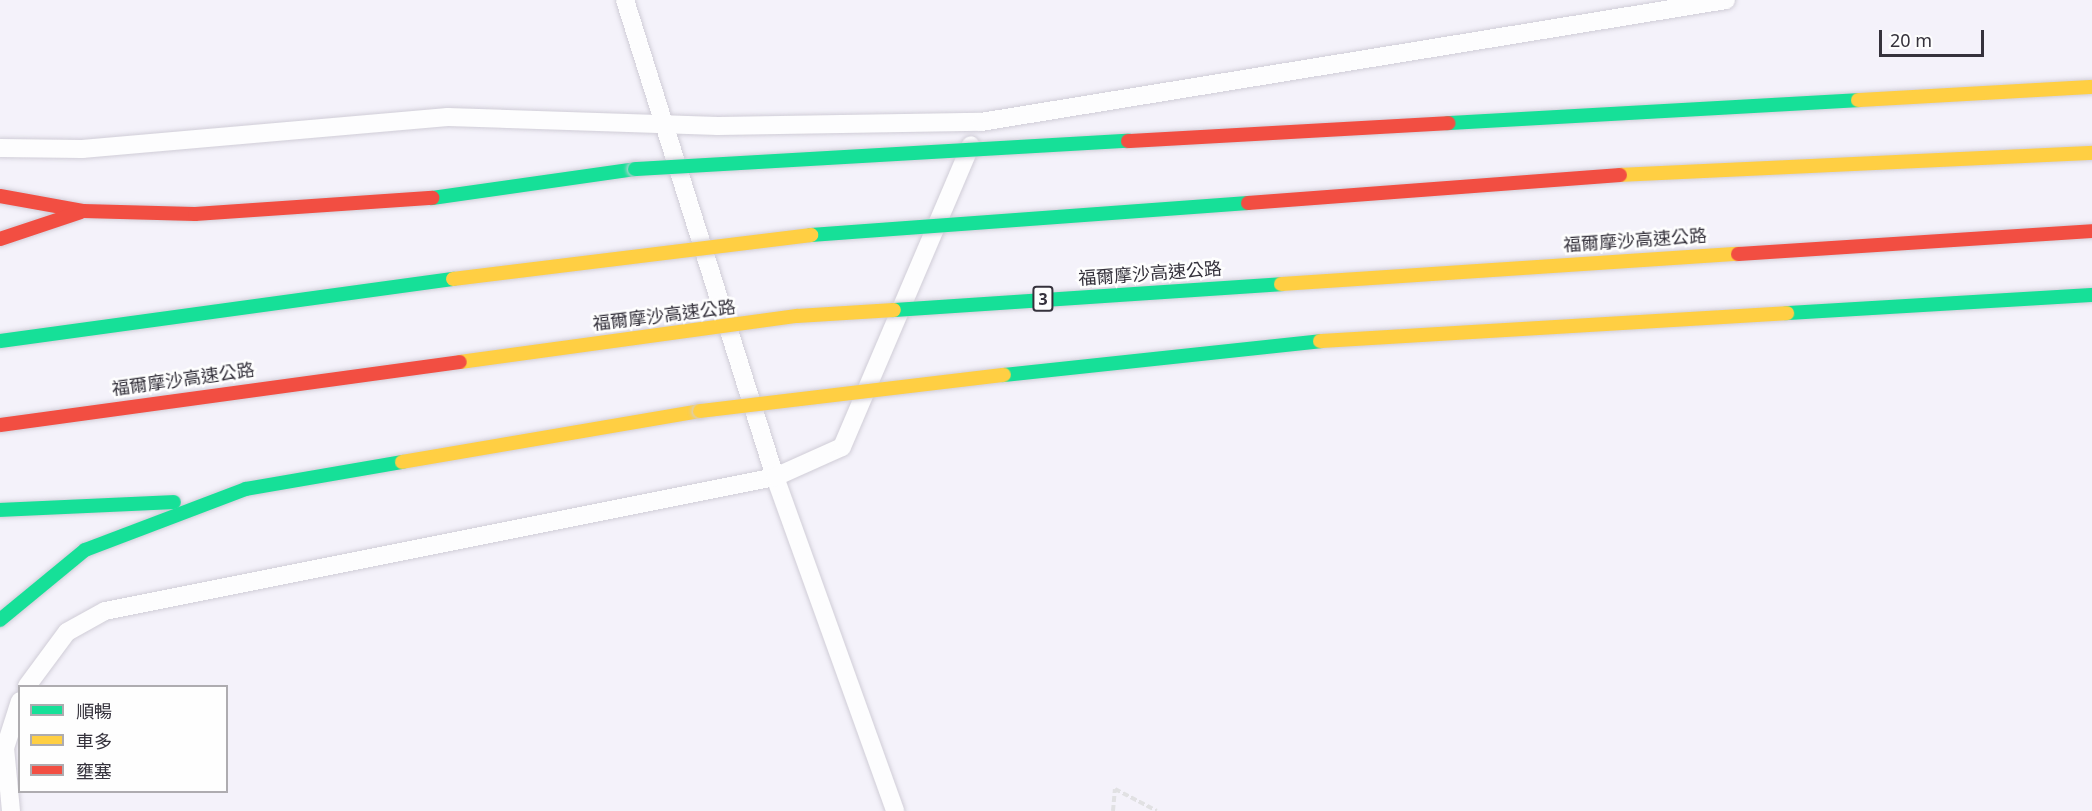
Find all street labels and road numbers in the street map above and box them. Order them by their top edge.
street label: 福爾摩沙高速公路 [1562,224,1708,256]
street label: 福爾摩沙高速公路 [1077,257,1223,289]
road number: 3 [1031,286,1055,312]
street label: 福爾摩沙高速公路 [591,296,737,334]
street label: 福爾摩沙高速公路 [110,358,256,400]

